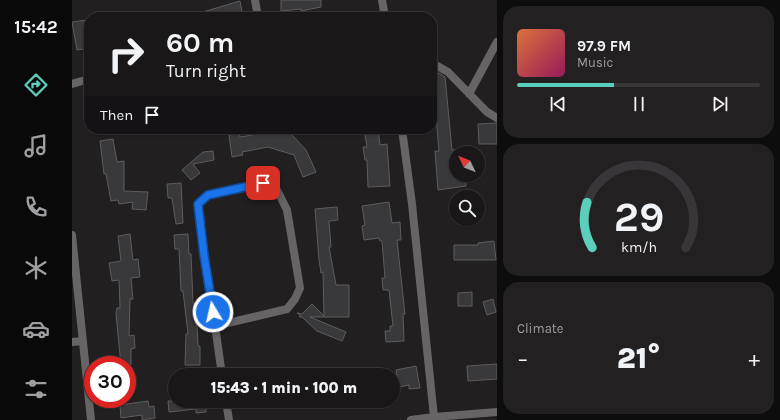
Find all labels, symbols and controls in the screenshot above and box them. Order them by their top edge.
text: 15:42 [14,16,58,38]
text: 60 m [166,26,234,59]
icon: right [100,28,152,80]
text: 97.9 FM [577,37,631,55]
text: Music [577,55,613,70]
text: Turn right [166,60,246,82]
icon: directions [22,71,50,99]
icon: previous [547,93,569,115]
icon: pause [628,93,650,115]
icon: next [709,93,731,115]
icon: arrive [141,104,163,126]
text: Then [100,106,133,124]
icon: music [22,132,50,160]
north arrow [449,146,485,182]
map controls [449,146,485,226]
pin [246,166,280,200]
icon: arrive [252,172,274,194]
button: search [449,190,485,226]
icon: phone [22,193,50,221]
text: 29 [613,193,664,241]
text: km/h [620,239,657,256]
icon: climate [22,254,50,282]
position arrow [192,291,234,333]
icon: car [22,315,50,343]
text: Climate [517,321,563,336]
text: 21° [617,340,660,376]
text: − [517,346,529,372]
text: + [748,346,760,372]
speed limit sign: 30 [84,356,136,408]
icon: filters [22,375,50,403]
text: 15:43 · 1 min · 100 m [211,379,357,397]

